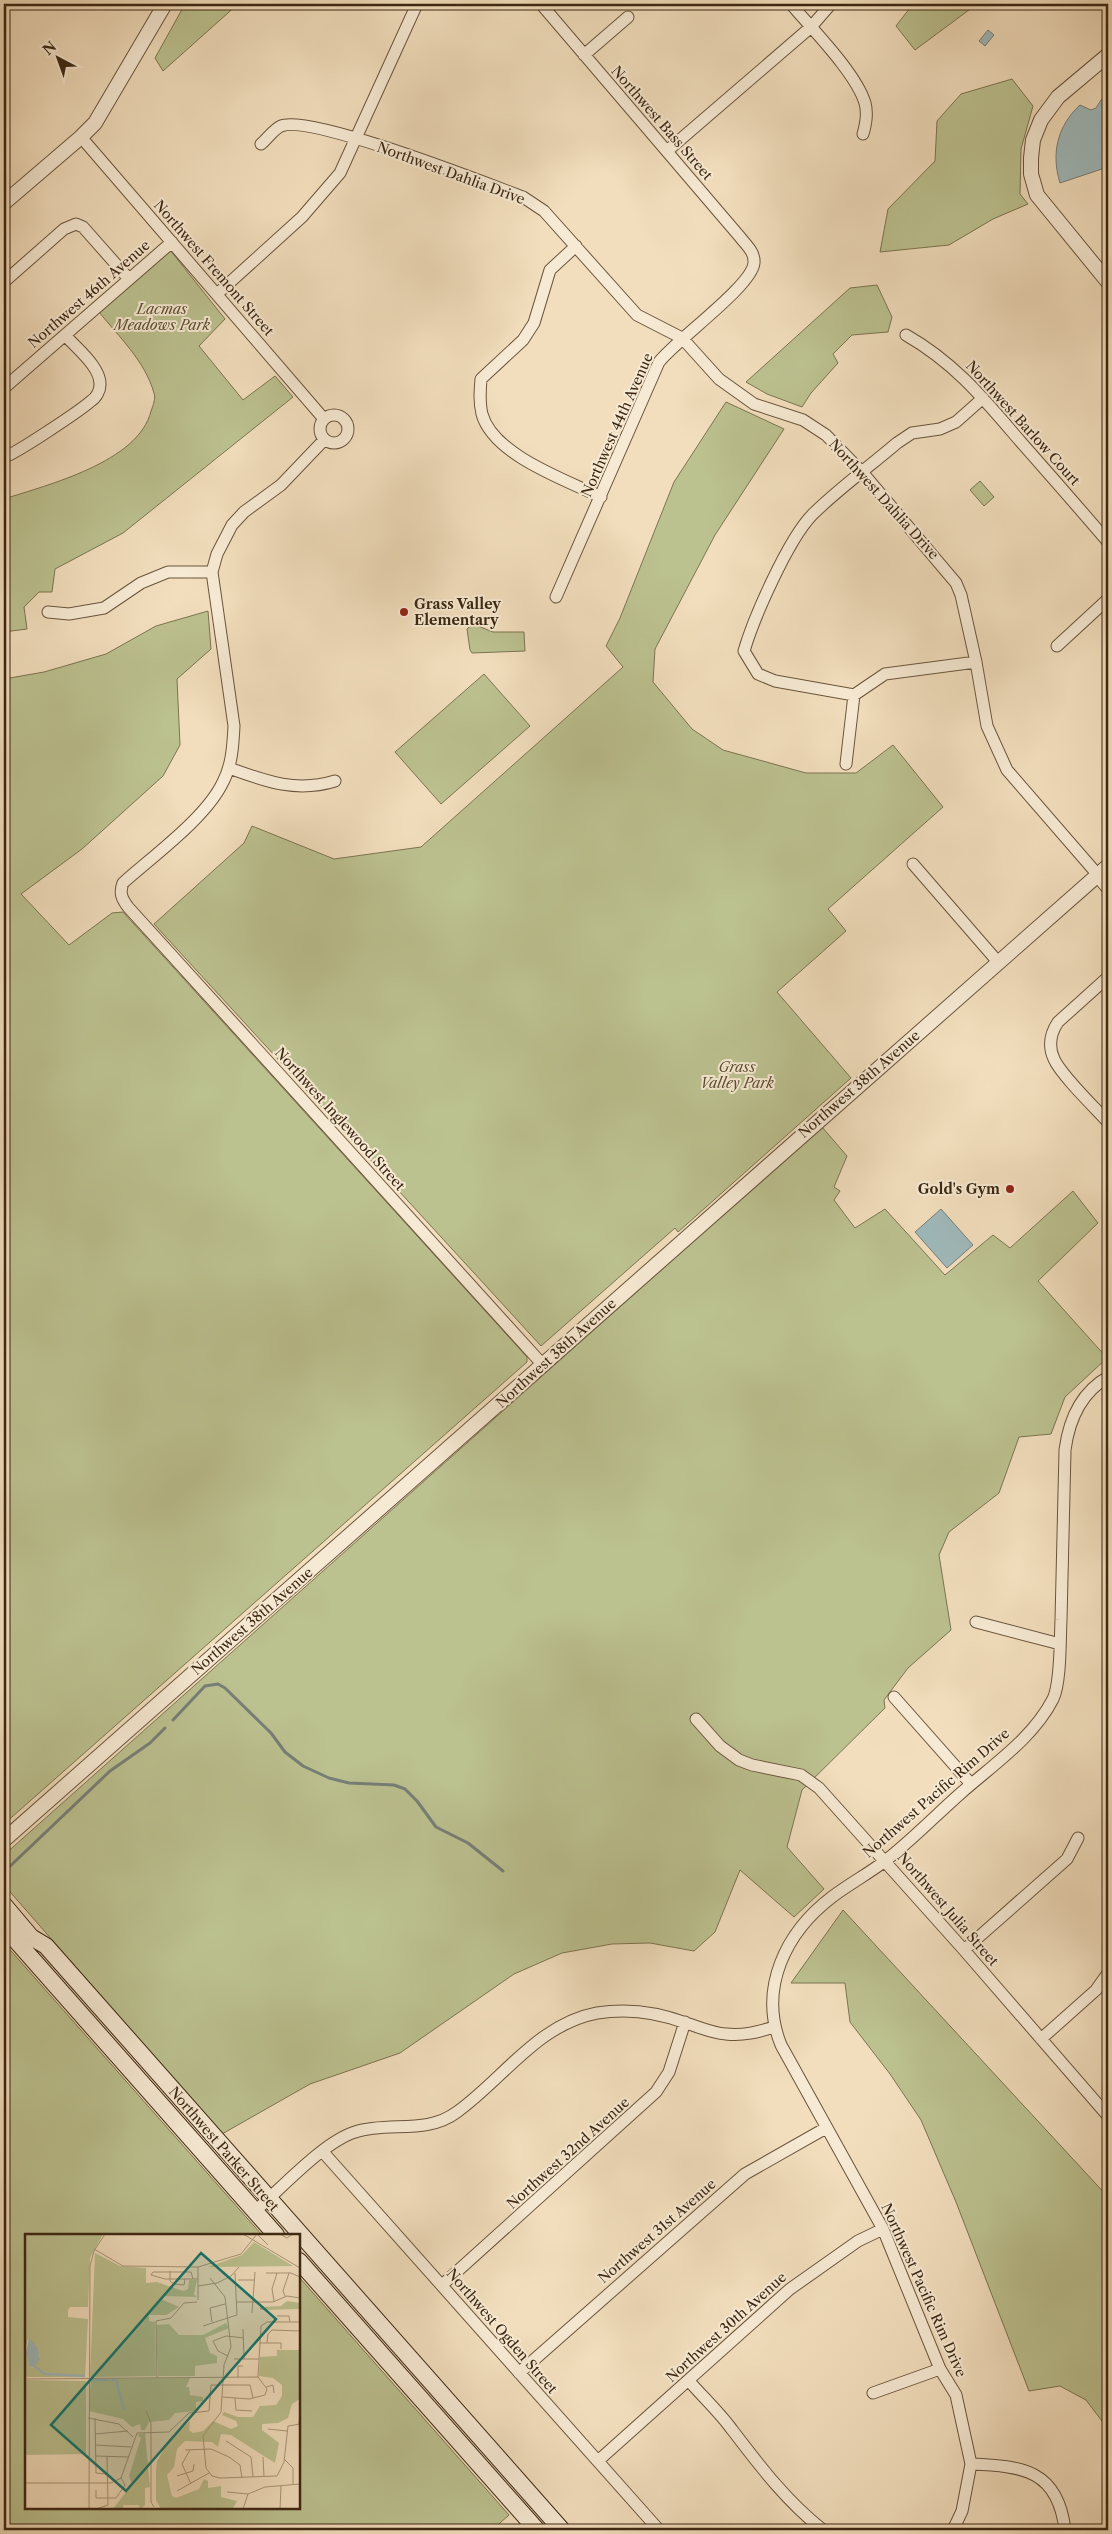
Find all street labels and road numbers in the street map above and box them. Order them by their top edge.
street label: Northwest Bass Street [607,62,717,184]
street label: Northwest Dahlia Drive [375,138,528,208]
street label: Northwest Fremont Street [150,196,278,340]
street label: Northwest 46th Avenue [24,236,154,352]
street label: Northwest 44th Avenue [577,350,657,500]
street label: Northwest Barlow Court [962,357,1084,489]
street label: Northwest Dahlia Drive [825,435,943,563]
street label: Northwest 38th Avenue [794,1026,924,1142]
street label: Northwest Inglewood Street [271,1044,409,1194]
street label: Northwest 38th Avenue [492,1294,620,1412]
street label: Northwest 38th Avenue [187,1563,317,1679]
street label: Northwest Pacific Rim Drive [859,1724,1013,1862]
street label: Northwest Julia Street [894,1848,1002,1970]
street label: Northwest Parker Street [165,2083,283,2215]
street label: Northwest 32nd Avenue [503,2093,633,2213]
street label: Northwest 31st Avenue [594,2175,720,2287]
street label: Northwest Pacific Rim Drive [877,2200,971,2380]
street label: Northwest Ogden Street [443,2265,561,2397]
street label: Northwest 30th Avenue [662,2268,790,2386]

